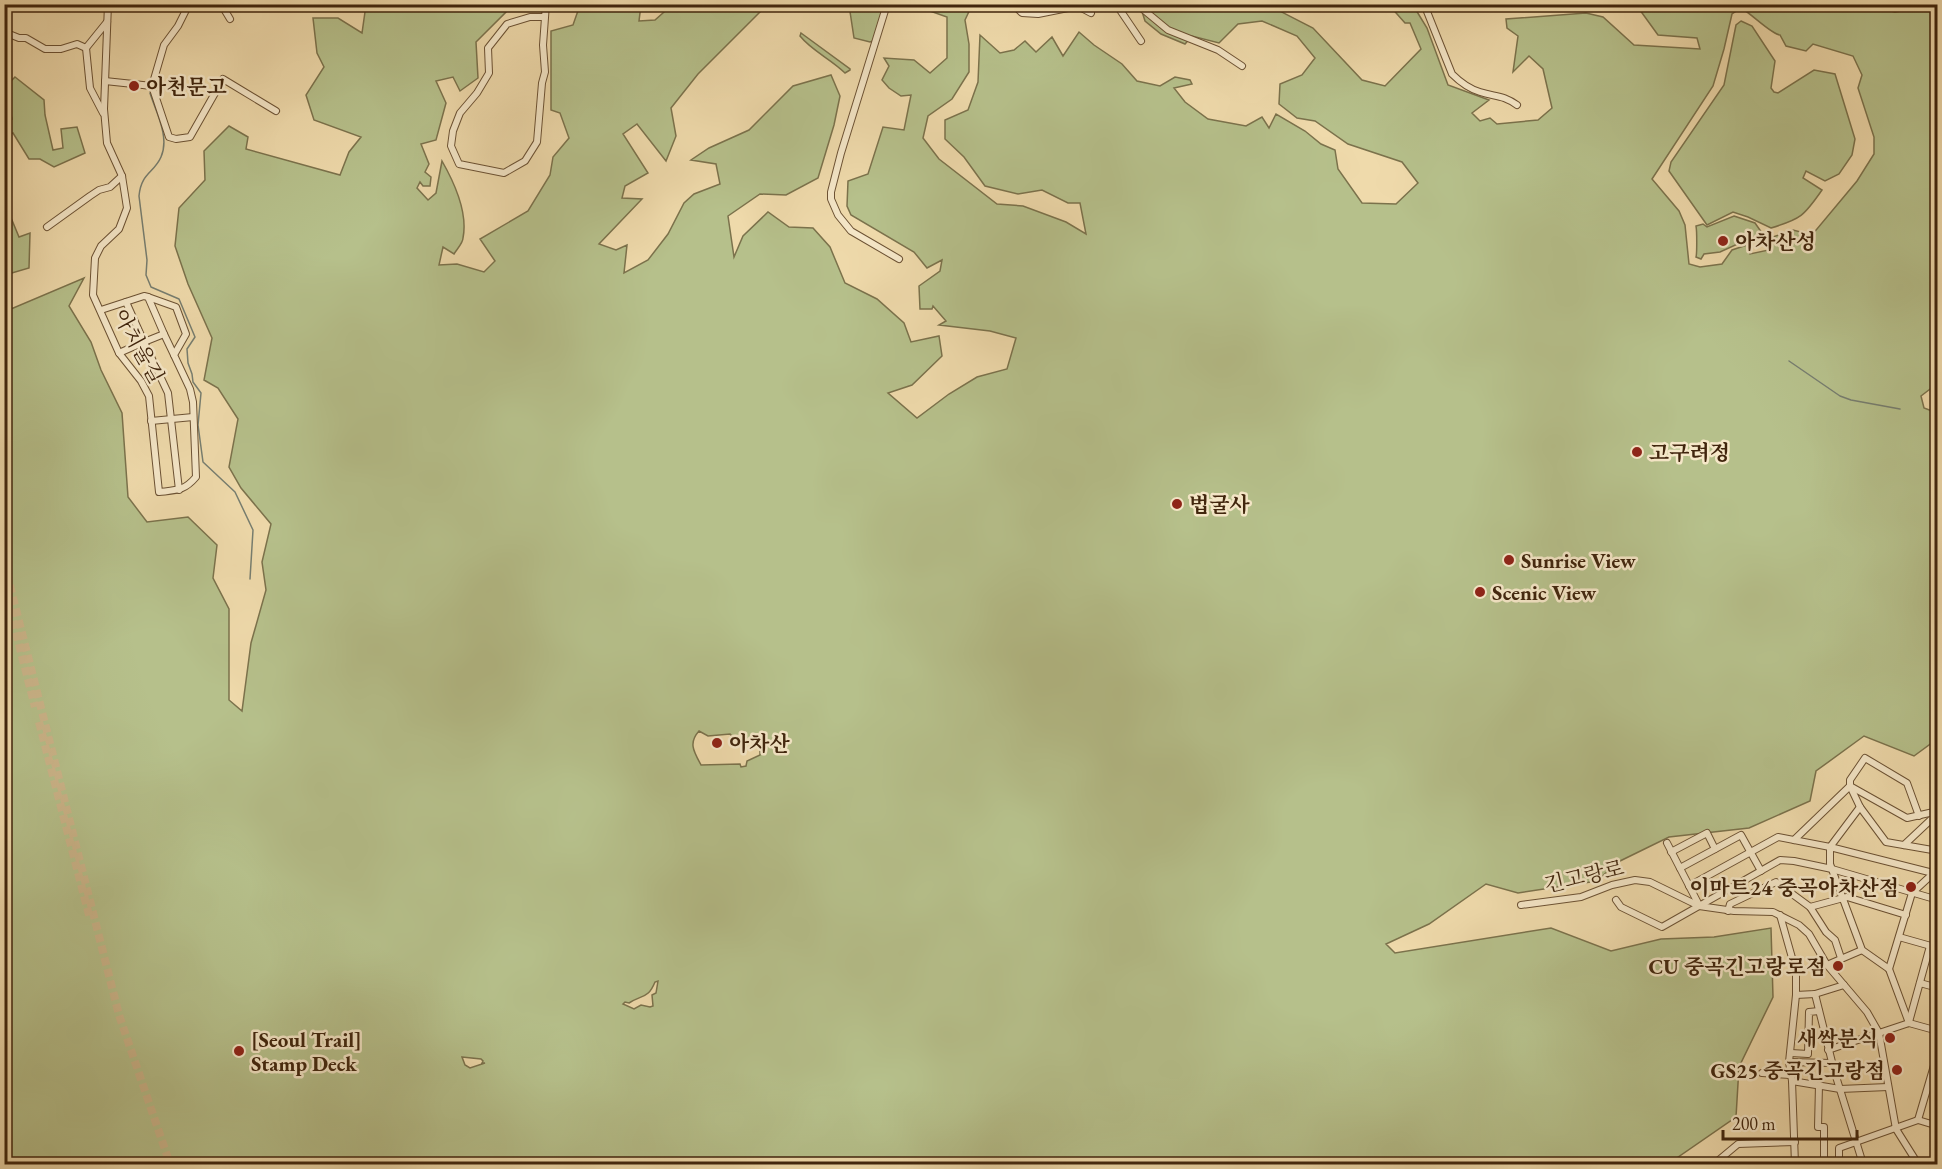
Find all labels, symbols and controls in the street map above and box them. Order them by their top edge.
place label: 아천문고 [146,73,227,100]
marker: 아천문고 [127,79,141,93]
place label: 아차산성 [1735,228,1816,255]
marker: 아차산성 [1716,234,1730,248]
street label: 아치울길 [108,304,170,388]
place label: 고구려정 [1649,439,1730,466]
marker: 고구려정 [1630,445,1644,459]
place label: 법굴사 [1189,491,1251,518]
marker: 법굴사 [1170,497,1184,511]
place label: Sunrise View [1521,547,1636,574]
marker: Sunrise View [1502,553,1516,567]
place label: Scenic View [1492,579,1597,606]
marker: Scenic View [1473,585,1487,599]
place label: 아차산 [729,730,791,757]
marker: 아차산 [710,736,724,750]
street label: 긴고랑로 [1541,854,1627,898]
place label: 이마트24 중곡아차산점 [1689,874,1899,901]
marker: 이마트24 중곡아차산점 [1904,880,1918,894]
place label: CU 중곡긴고랑로점 [1648,953,1826,980]
marker: CU 중곡긴고랑로점 [1831,959,1845,973]
place label: 새싹분식 [1797,1025,1878,1052]
place label: [Seoul Trail] Stamp Deck [251,1026,362,1077]
marker: 새싹분식 [1883,1031,1897,1045]
marker: [Seoul Trail] Stamp Deck [232,1044,246,1058]
place label: GS25 중곡긴고랑점 [1711,1057,1885,1084]
marker: GS25 중곡긴고랑점 [1890,1063,1904,1077]
scale bar [1723,1103,1856,1141]
text: 200 m [1732,1112,1776,1135]

